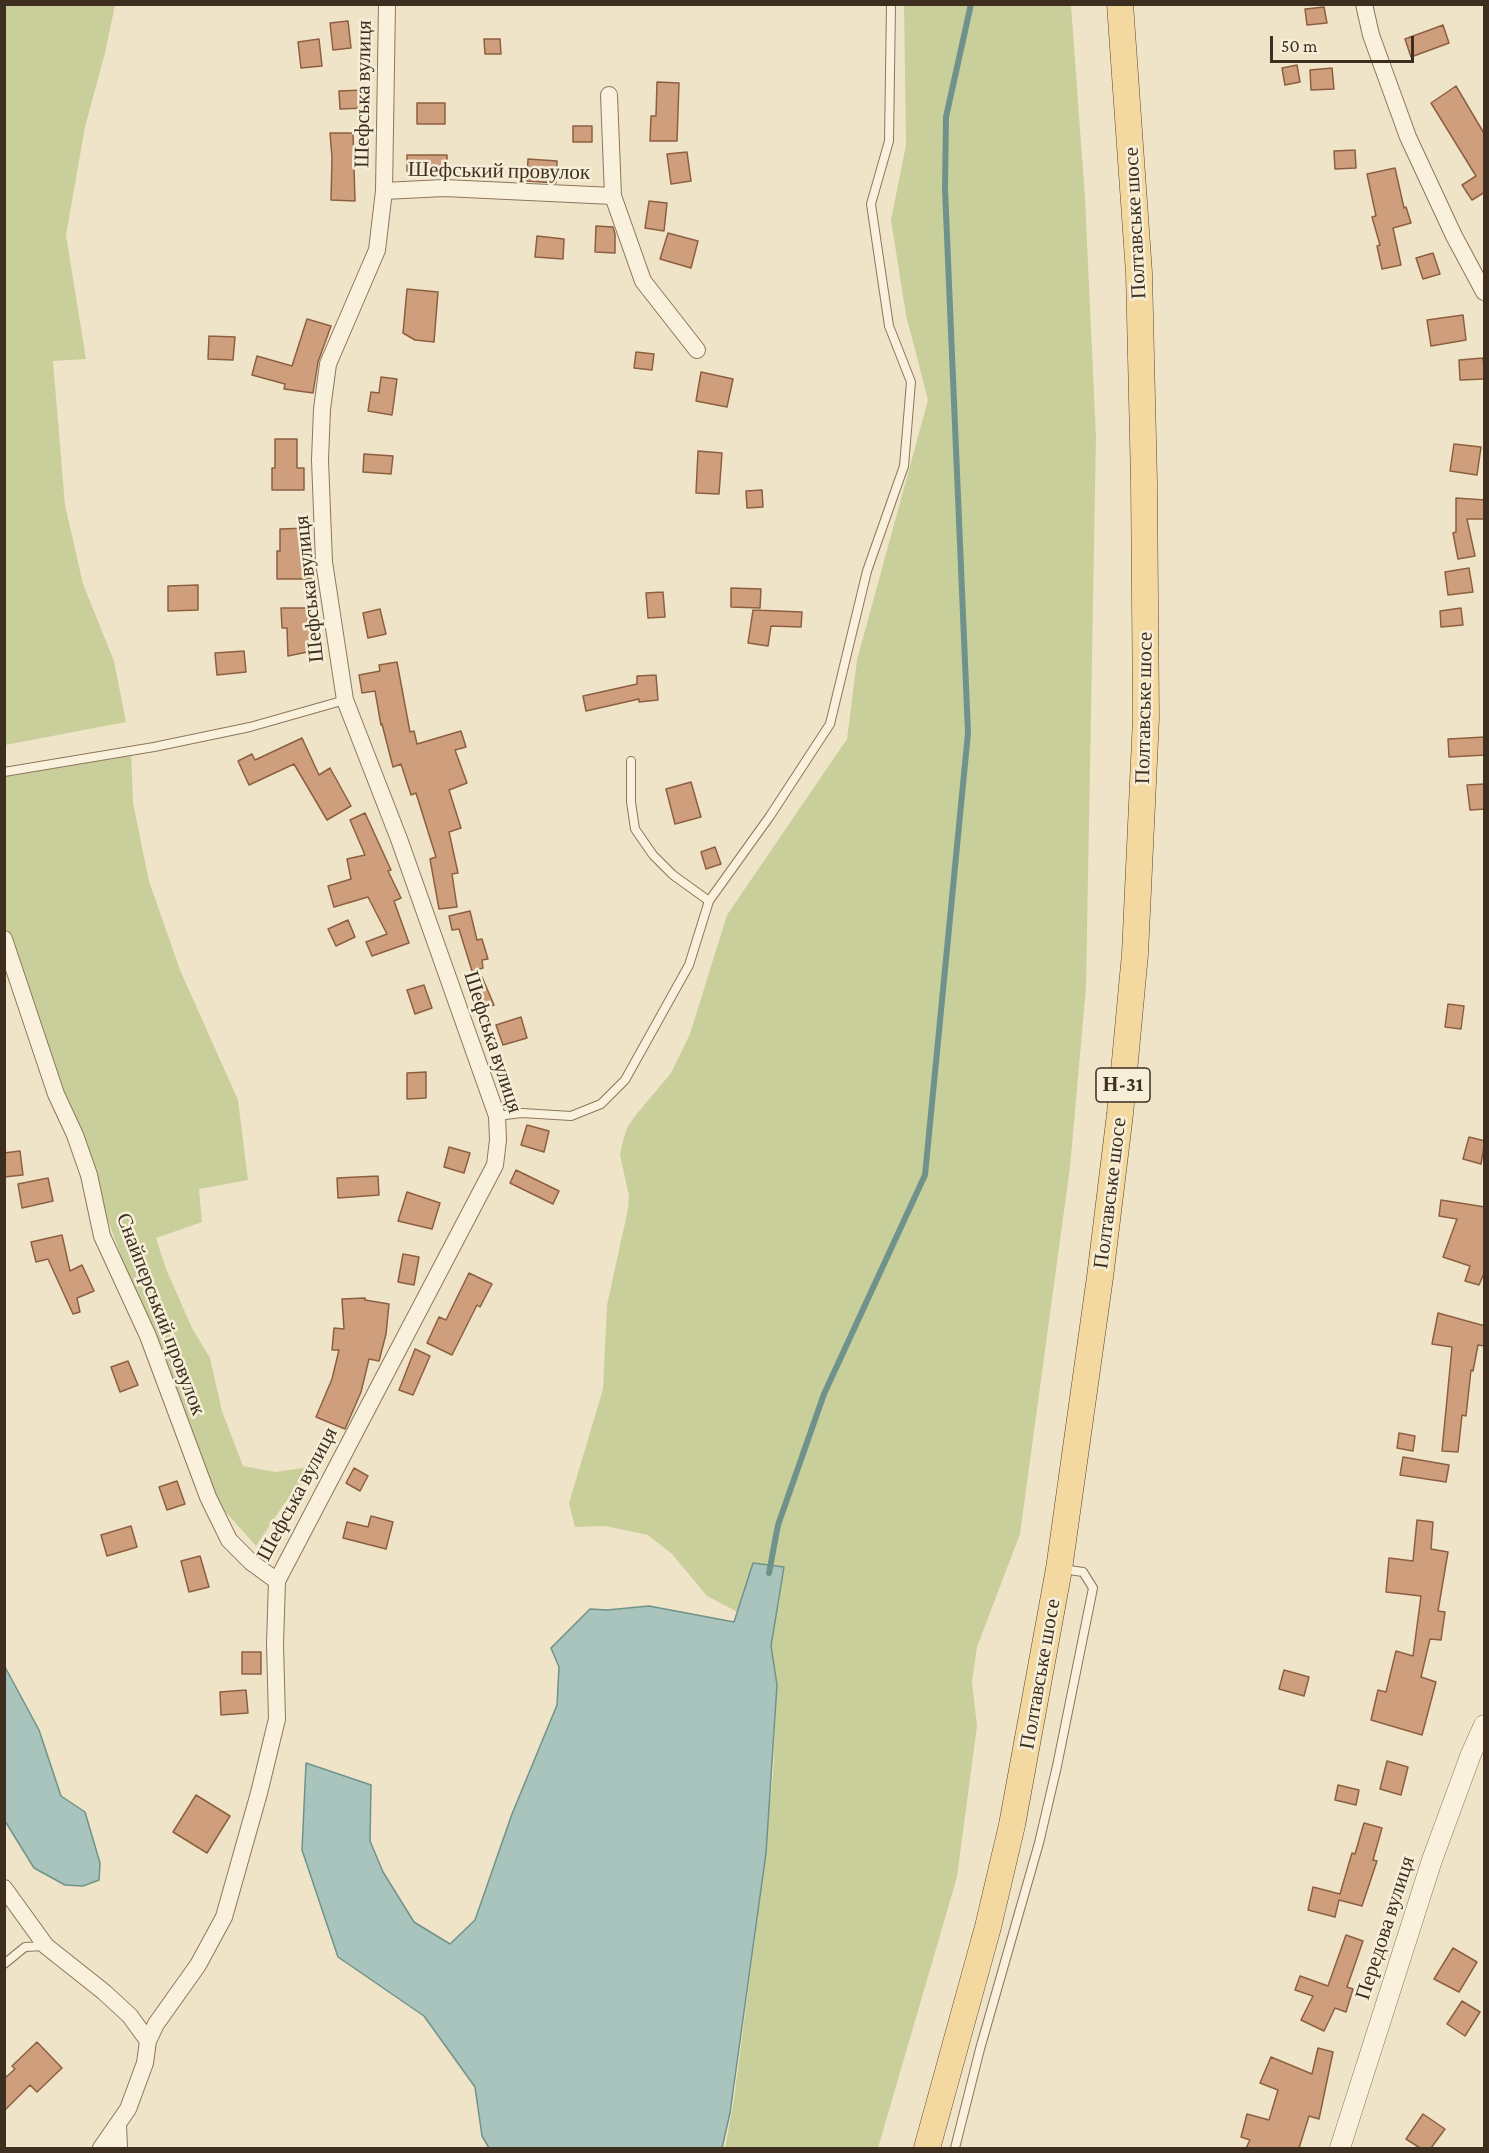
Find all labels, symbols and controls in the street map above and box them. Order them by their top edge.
street label: Шефська вулиця [349,20,377,168]
scale bar [1273,24,1417,62]
text: 50 m [1281,36,1318,56]
street label: Полтавське шосе [1118,146,1152,300]
street label: Шефський провулок [408,157,590,185]
street label: Шефська вулиця [289,514,329,664]
street label: Полтавське шосе [1130,632,1158,784]
street label: Шефська вулиця [458,968,528,1116]
road number: Н-31 [1096,1068,1150,1102]
street label: Полтавське шосе [1088,1116,1132,1270]
street label: Снайперський провулок [111,1209,211,1419]
street label: Шефська вулиця [251,1423,343,1565]
street label: Полтавське шосе [1014,1597,1066,1751]
street label: Передова вулиця [1350,1853,1420,2003]

